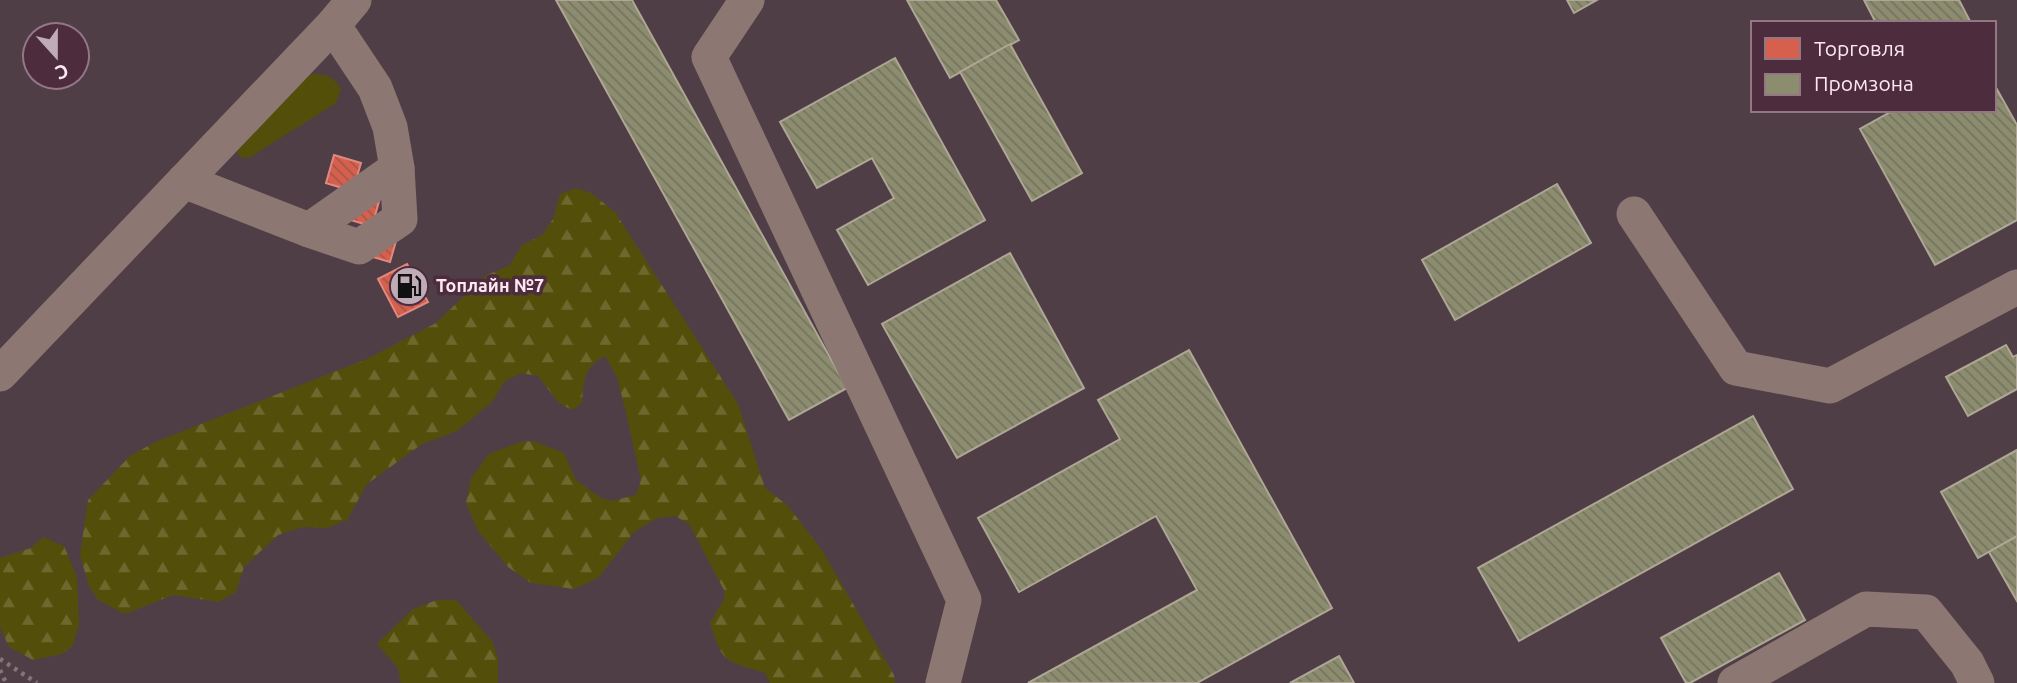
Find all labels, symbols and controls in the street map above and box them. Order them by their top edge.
north arrow [21,21,91,91]
legend [1751,21,1996,112]
text: Торговля [1814,36,1905,60]
text: С [52,59,72,84]
text: Промзона [1814,71,1914,95]
fuel station icon: Топлайн №7 [388,265,430,307]
place label: Топлайн №7 [436,275,544,295]

